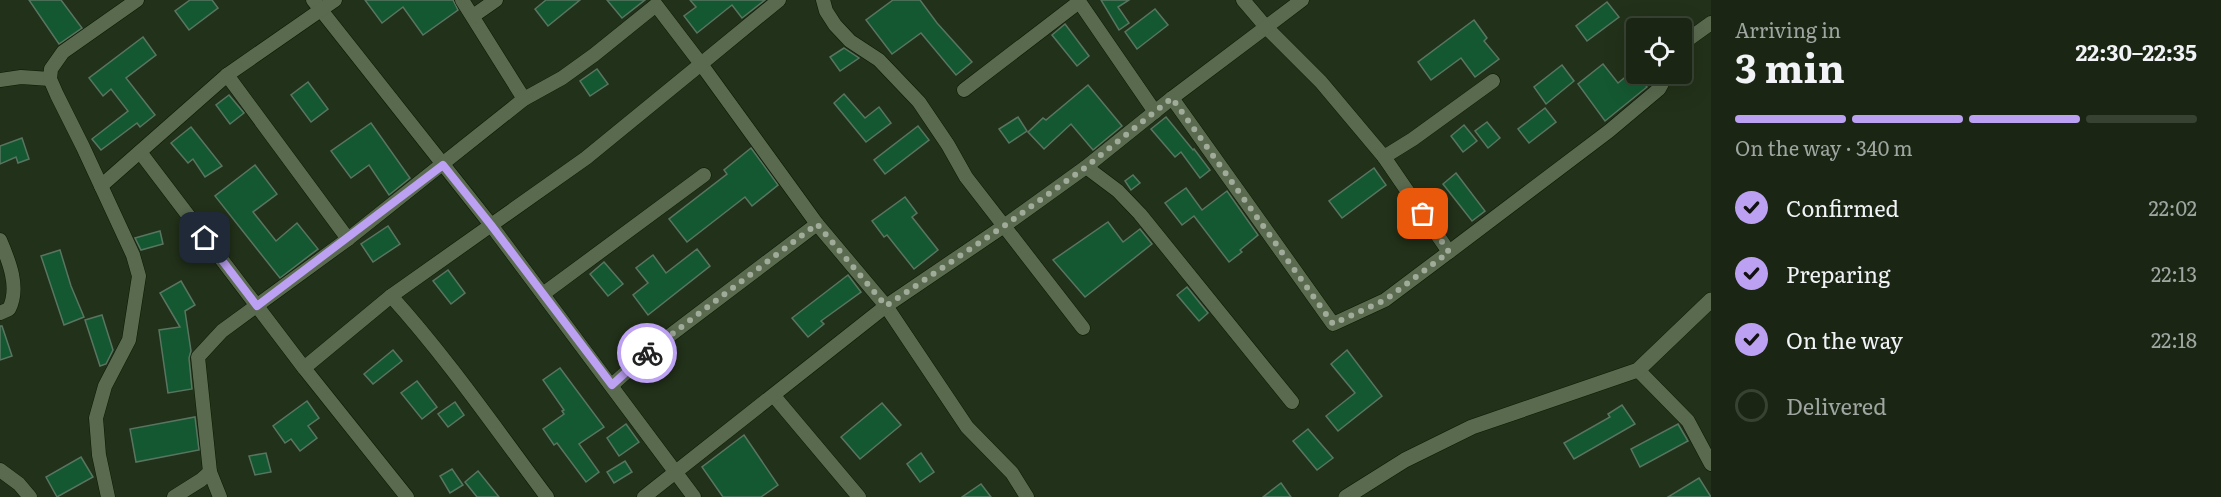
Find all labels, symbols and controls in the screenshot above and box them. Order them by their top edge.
text: Arriving in [1735,14,1841,44]
map controls [1626,18,1692,84]
button: locate [1626,18,1692,84]
text: 22:30–22:35 [2076,35,2197,68]
text: 3 min [1735,37,1845,95]
text: On the way · 340 m [1735,132,1913,162]
pin [1397,188,1448,239]
icon: check [1735,191,1768,224]
text: Confirmed [1786,191,1899,224]
text: 22:02 [2149,192,2197,222]
icon: bag [1406,197,1439,230]
pin [179,212,230,263]
icon: home [188,221,221,254]
icon: check [1735,257,1768,290]
text: Preparing [1786,257,1890,290]
text: 22:13 [2151,258,2197,288]
courier [617,323,677,383]
icon: check [1735,323,1768,356]
text: On the way [1786,323,1903,356]
text: 22:18 [2151,324,2197,354]
icon: bike [631,337,664,370]
text: Delivered [1786,389,1887,422]

